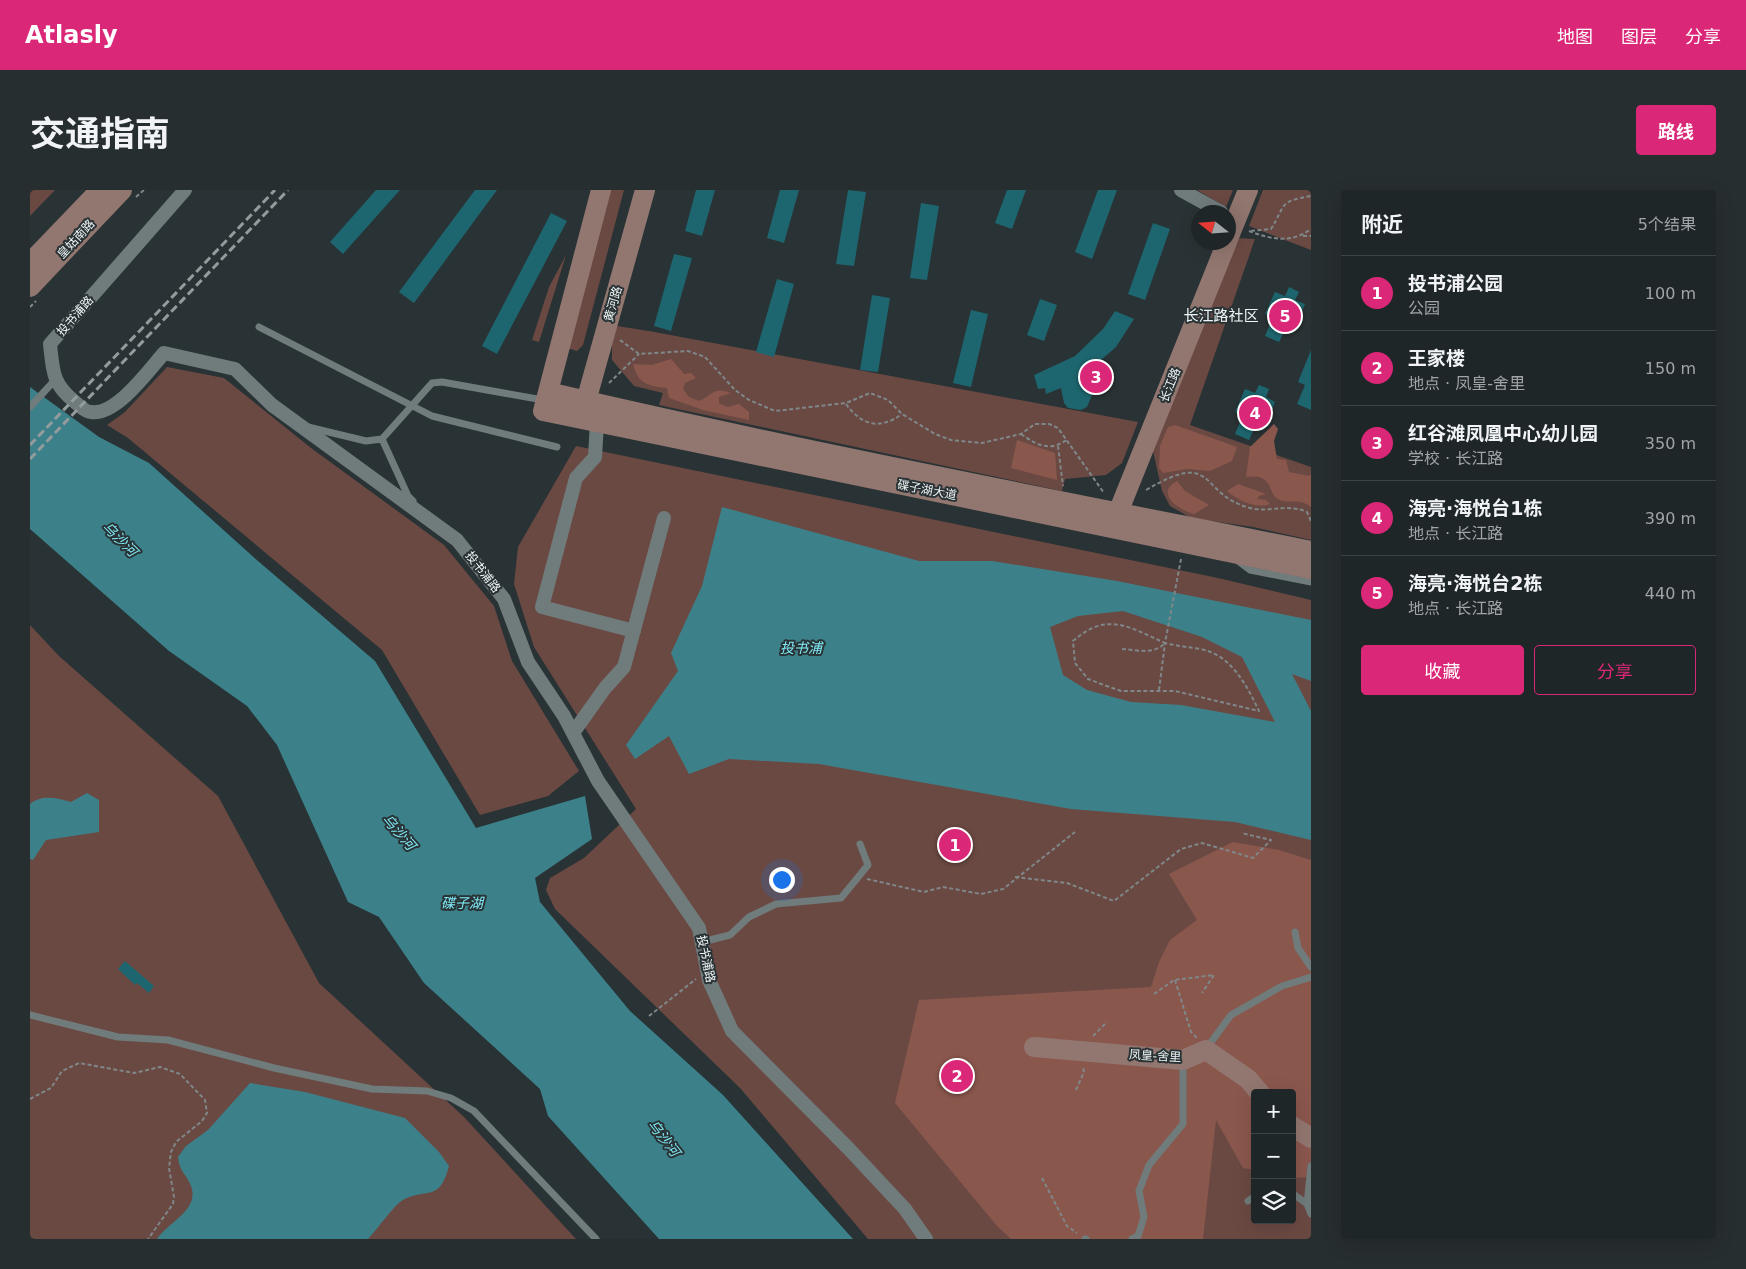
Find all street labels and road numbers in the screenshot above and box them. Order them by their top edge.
street label: 皇姑南路 [55,217,97,261]
street label: 黄河路 [601,285,625,323]
street label: 投书浦路 [54,293,96,339]
street label: 长江路 [1157,366,1183,404]
street label: 碟子湖大道 [896,477,958,503]
street label: 投书浦路 [463,549,503,595]
street label: 投书浦路 [694,934,718,984]
street label: 凤皇-舍里 [1128,1048,1182,1064]

